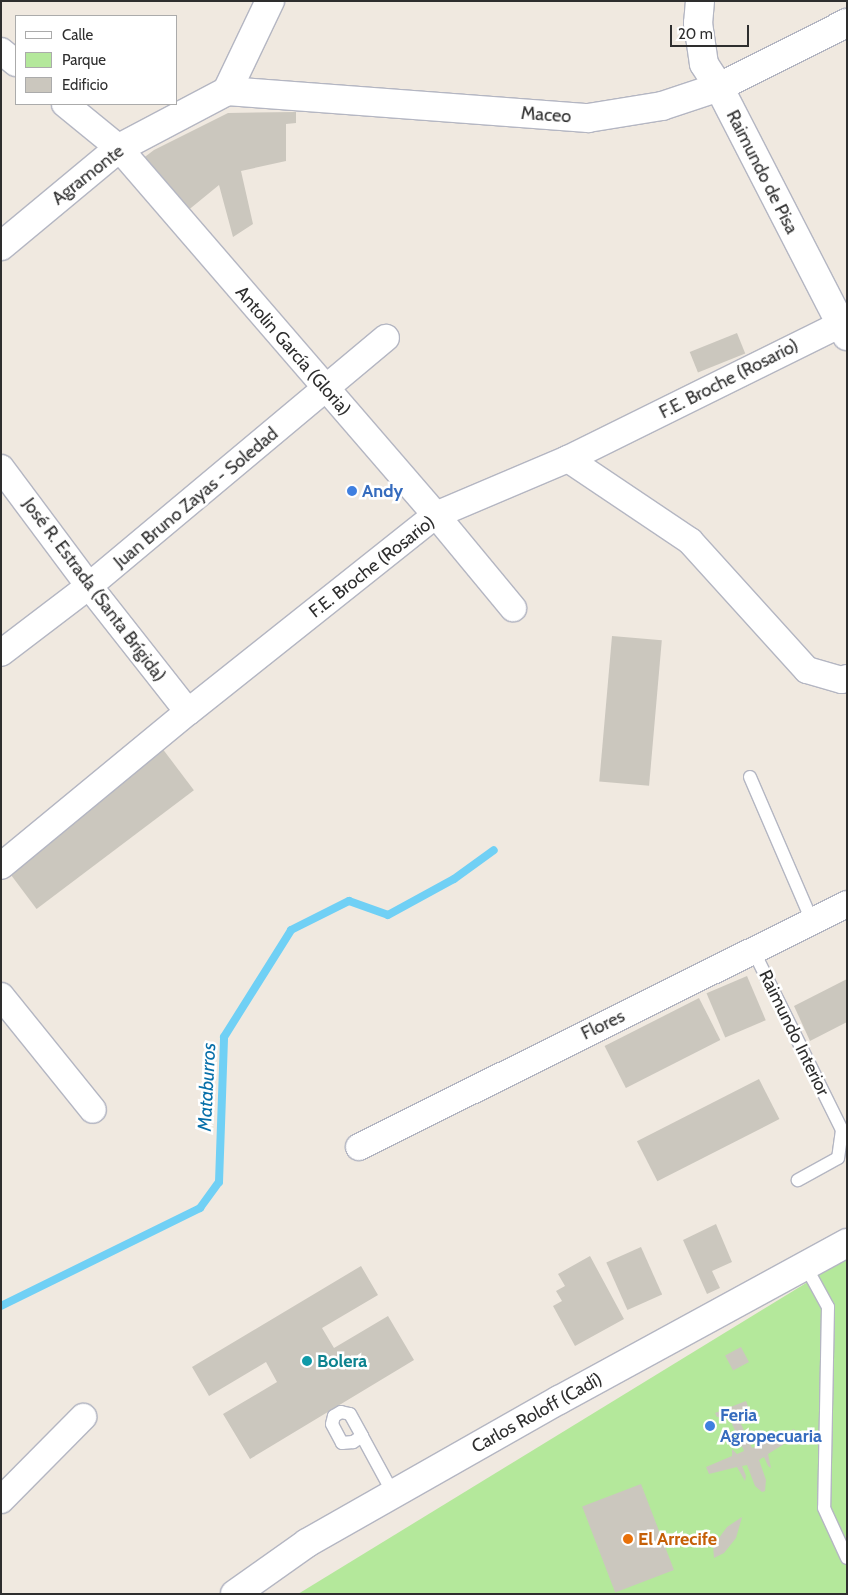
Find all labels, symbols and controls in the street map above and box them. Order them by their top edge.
legend [15,15,178,105]
scale bar [673,15,752,47]
text: 20 m [678,25,713,43]
text: Calle [62,26,93,44]
text: Parque [62,51,106,69]
text: Edificio [62,76,108,94]
street label: Maceo [520,102,572,128]
street label: Raimundo de Pisa [722,107,802,237]
street label: Agramonte [48,140,128,210]
street label: Antolin García (Gloria) [231,282,355,420]
street label: F.E. Broche (Rosario) [656,335,802,423]
street label: Juan Bruno Zayas - Soledad [110,423,282,573]
place label: Andy [362,480,403,502]
marker: Andy [346,485,358,497]
street label: José R. Estrada (Santa Brígida) [18,494,170,686]
street label: F.E. Broche (Rosario) [305,511,439,623]
street label: Raimundo Interior [754,967,834,1099]
street label: Flores [578,1005,628,1045]
water label: Mataburros [193,1042,221,1132]
place label: Bolera [317,1350,367,1372]
marker: Bolera [301,1355,313,1367]
street label: Carlos Roloff (Cadí) [468,1368,606,1458]
place label: Feria Agropecuaria [720,1405,822,1448]
marker: Feria Agropecuaria [704,1420,716,1432]
place label: El Arrecife [638,1528,717,1550]
marker: El Arrecife [622,1533,634,1545]

